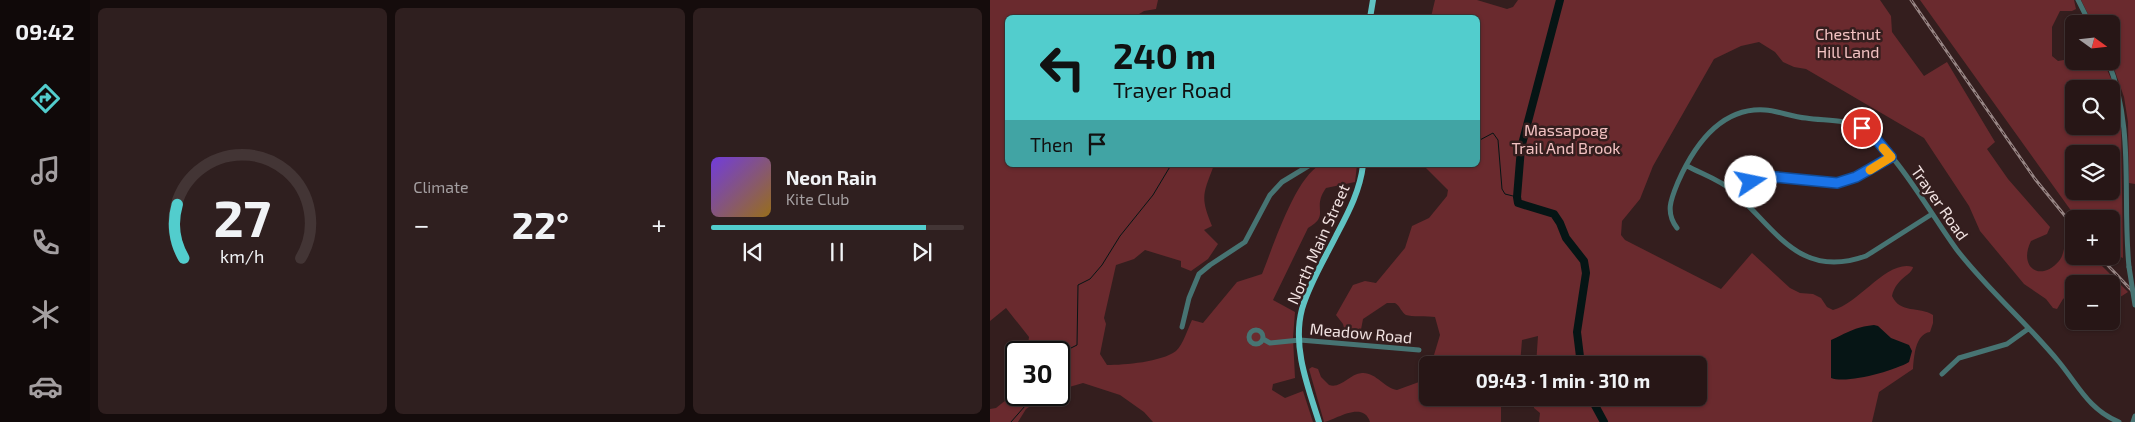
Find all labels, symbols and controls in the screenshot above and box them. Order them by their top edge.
north arrow [2065,15,2120,70]
map controls [2065,15,2120,330]
text: 09:42 [15,18,75,44]
park label: Chestnut Hill Land [1815,24,1881,61]
text: 240 m [1113,34,1216,76]
icon: left [1030,35,1095,100]
text: Trayer Road [1113,76,1232,102]
button: search [2065,80,2120,135]
icon: directions [28,81,63,116]
pin [1841,107,1883,149]
icon: arrive [1848,114,1876,142]
park label: Massapoag Trail And Brook [1512,120,1620,157]
icon: arrive [1083,130,1111,158]
text: Then [1030,133,1073,156]
button: layers [2065,145,2120,200]
icon: music [28,153,63,188]
position arrow [1724,155,1776,207]
street label: Trayer Road [1908,162,1973,244]
text: Neon Rain [786,166,877,189]
text: Climate [413,177,469,196]
street label: North Main Street [1282,181,1353,307]
text: 27 [214,185,271,247]
text: Kite Club [786,189,849,208]
text: 22° [512,201,569,247]
text: − [413,207,430,241]
text: + [651,207,667,241]
button: + [2065,210,2120,265]
icon: phone [28,225,63,260]
icon: previous [739,238,767,266]
icon: pause [823,238,851,266]
icon: next [908,238,936,266]
text: km/h [220,245,265,267]
button: − [2065,275,2120,330]
icon: climate [28,297,63,332]
street label: Meadow Road [1309,319,1413,346]
speed limit sign: 30 [1005,341,1070,406]
icon: car [28,369,63,404]
text: 09:43 · 1 min · 310 m [1476,369,1650,392]

